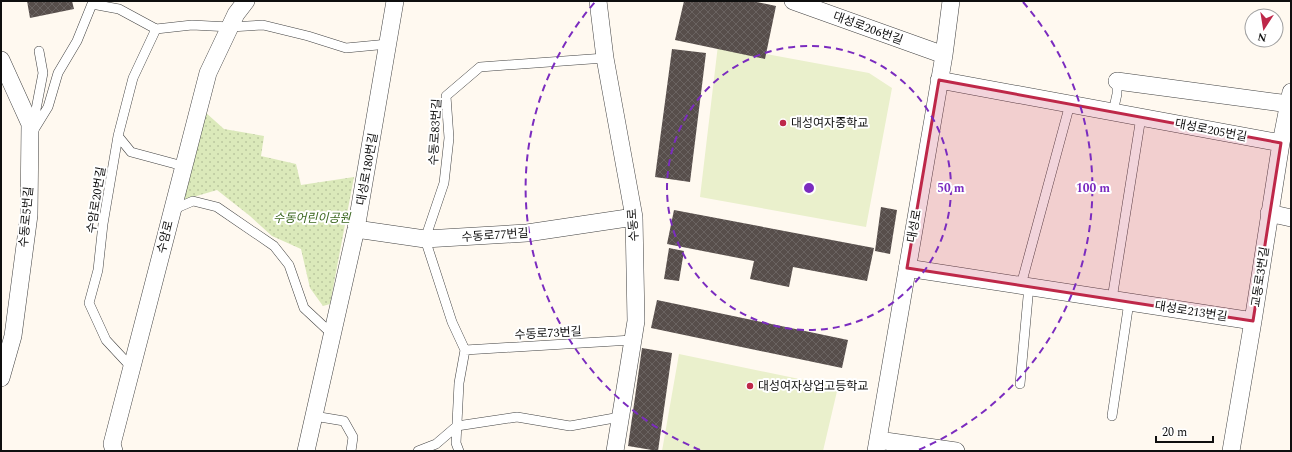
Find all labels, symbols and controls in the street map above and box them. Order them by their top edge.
street label: 대성로206번길 [830,7,905,50]
north arrow [1244,8,1284,48]
text: N [1256,28,1268,47]
street label: 수동로83번길 [424,98,447,166]
place label: 대성여자중학교 [791,114,868,133]
street label: 대성로205번길 [1173,114,1249,147]
marker: 대성여자중학교 [778,118,788,128]
street label: 대성로180번길 [352,131,383,207]
street label: 수암로20번길 [82,165,111,235]
text: 50 m [937,179,965,198]
text: 100 m [1076,179,1110,198]
centre of rings [802,181,816,195]
street label: 수동로5번길 [14,186,39,248]
street label: 수동로 [623,208,644,242]
street label: 대성로 [902,208,927,244]
park label: 수동어린이공원 [273,209,352,228]
street label: 수암로 [152,219,179,255]
street label: 수동로77번길 [461,224,529,247]
street label: 교동로3번길 [1246,245,1275,309]
street label: 대성로213번길 [1153,296,1229,327]
street label: 수동로73번길 [514,322,582,345]
place label: 대성여자상업고등학교 [758,377,868,396]
marker: 대성여자상업고등학교 [745,381,755,391]
scale bar [1156,418,1213,444]
text: 20 m [1162,423,1187,442]

